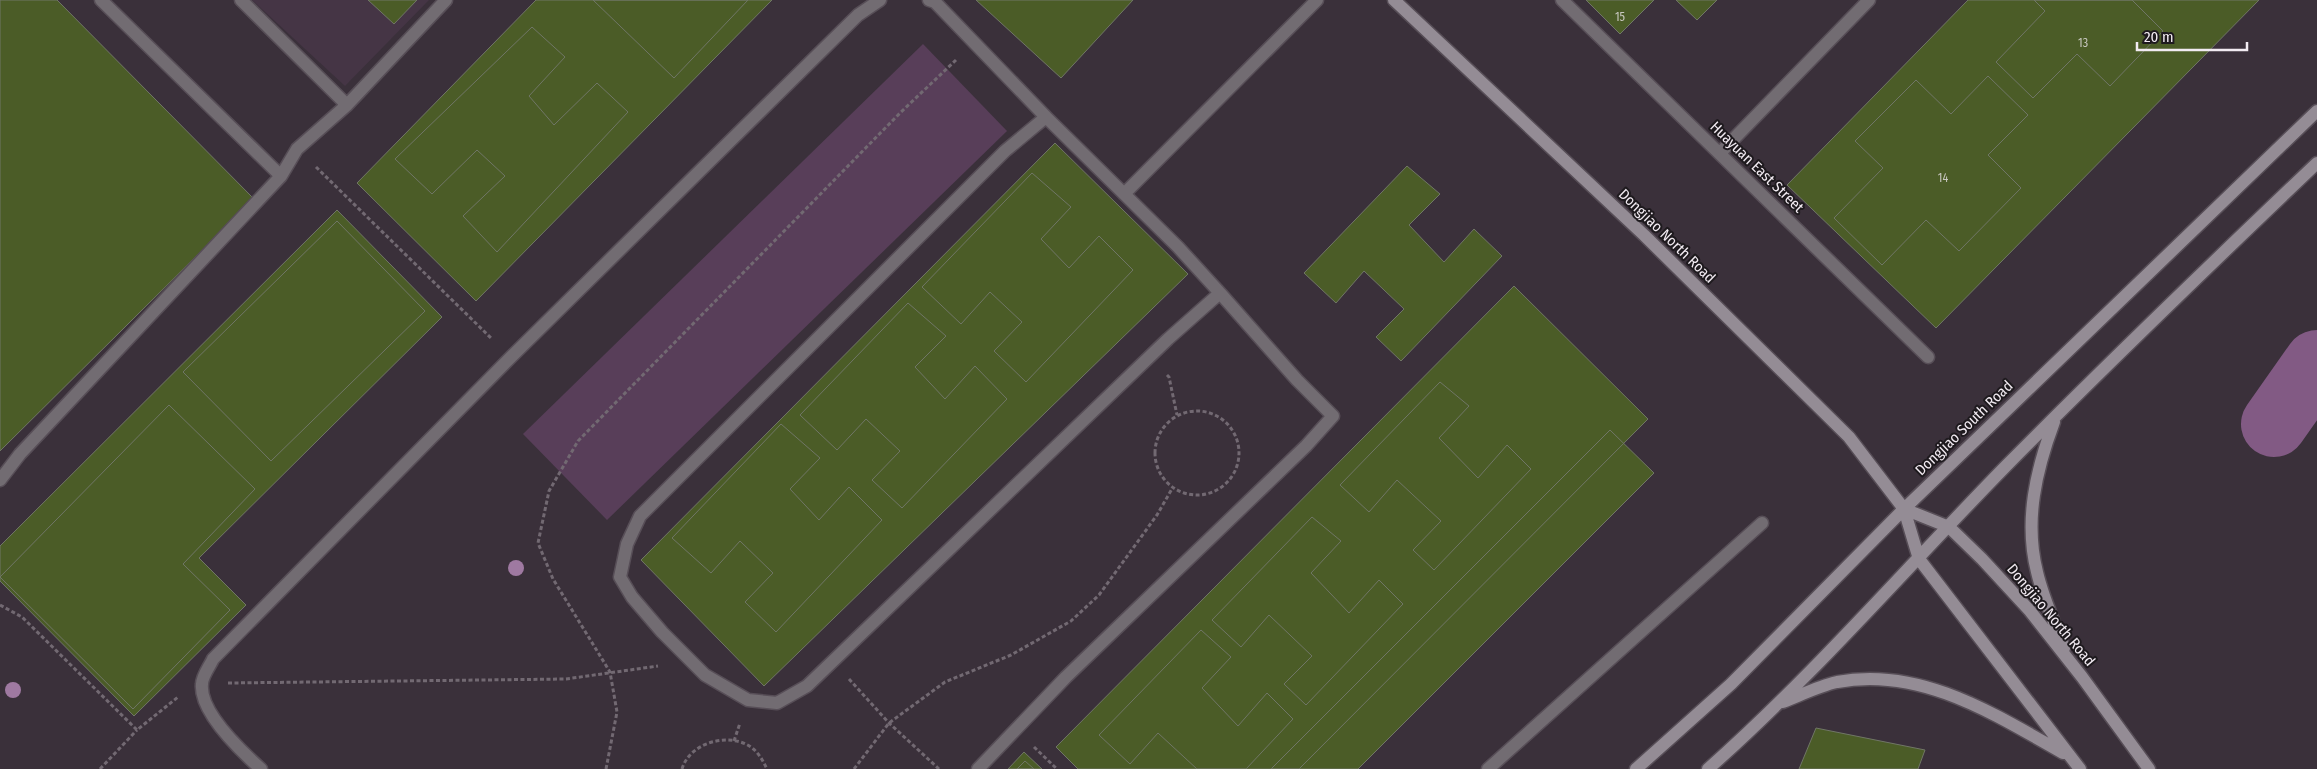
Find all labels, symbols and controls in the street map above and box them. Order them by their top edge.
house number: 15 [1615,10,1626,24]
scale bar [2137,20,2247,52]
text: 20 m [2144,28,2174,46]
house number: 13 [2078,36,2088,50]
street label: Huayuan East Street [1706,118,1808,216]
house number: 14 [1938,171,1948,185]
street label: Dongjiao North Road [1615,185,1719,287]
street label: Dongjiao South Road [1912,377,2016,479]
street label: Dongjiao North Road [2003,560,2099,670]

